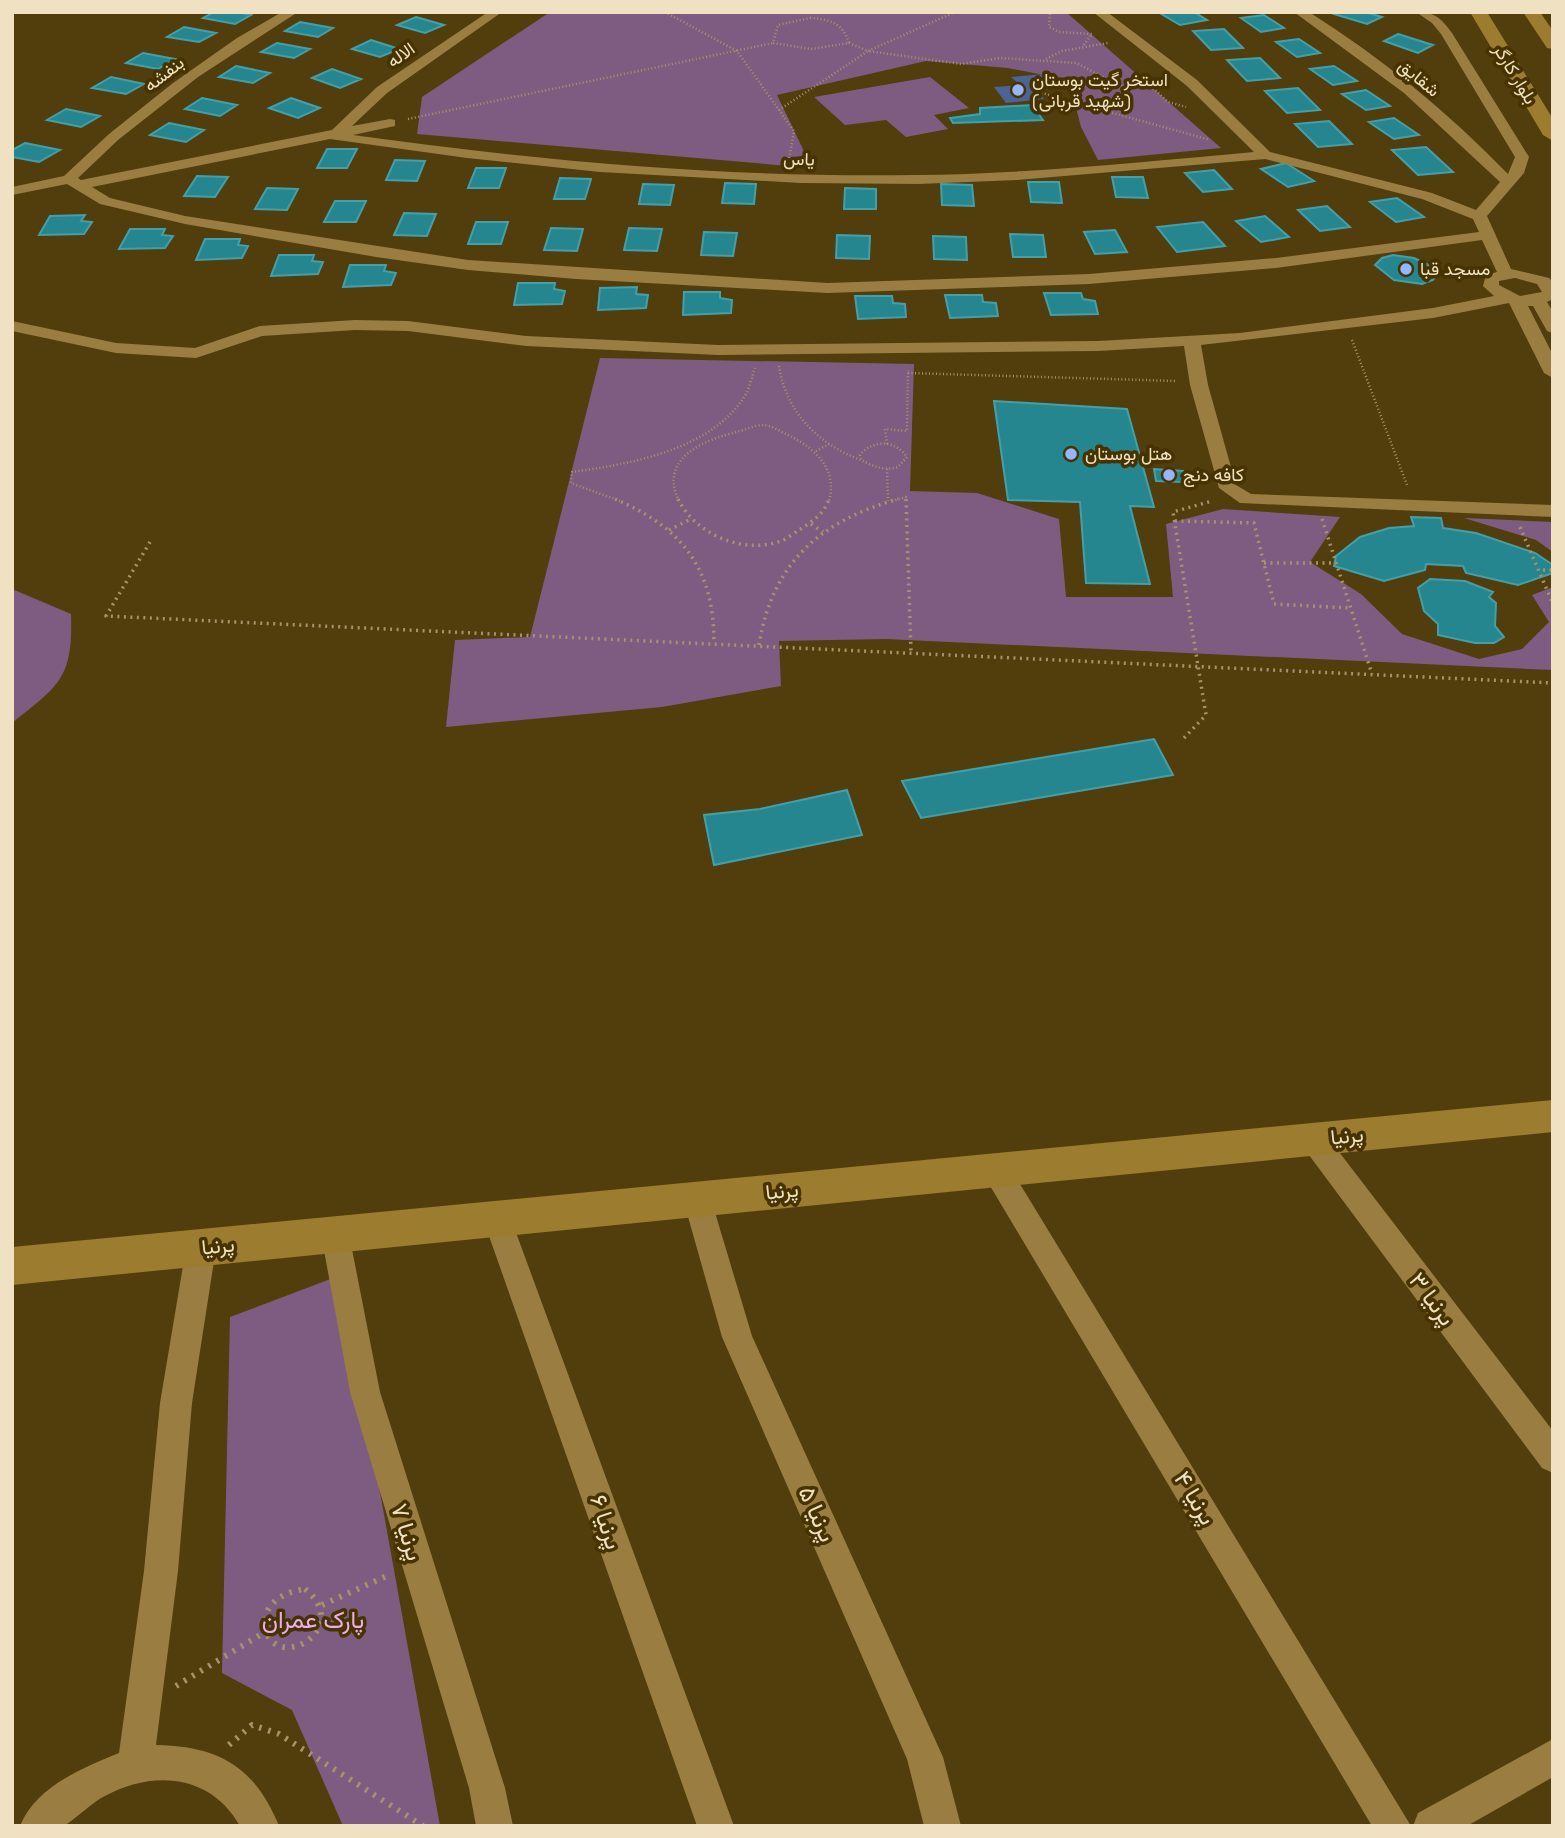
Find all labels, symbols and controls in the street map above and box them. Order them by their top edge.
street label: الاله [382,37,419,72]
street label: بلوار کارگر [1488,39,1542,108]
street label: بنفشه [139,51,188,96]
street label: شقایق [1394,54,1445,101]
place label: استخر گیت بوستان (شهید قربانی) [1032,68,1168,112]
marker: استخر گیت بوستان (شهید قربانی) [1010,82,1026,98]
street label: یاس [783,146,815,171]
place label: مسجد قبا [1420,257,1490,280]
marker: مسجد قبا [1398,261,1414,277]
place label: هتل بوستان [1085,442,1172,465]
marker: هتل بوستان [1063,446,1079,462]
place label: کافه دنج [1183,463,1244,487]
marker: کافه دنج [1161,467,1177,483]
street label: پرنیا [1329,1120,1365,1152]
street label: پرنیا [764,1175,800,1207]
street label: پرنیا [200,1230,236,1262]
street label: پرنیا ۳ [1401,1266,1463,1332]
street label: پرنیا ۴ [1166,1465,1224,1531]
street label: پرنیا ۵ [791,1481,843,1547]
street label: پرنیا ۶ [582,1491,630,1553]
street label: پرنیا ۷ [383,1500,431,1564]
park label: پارک عمران [262,1604,364,1636]

